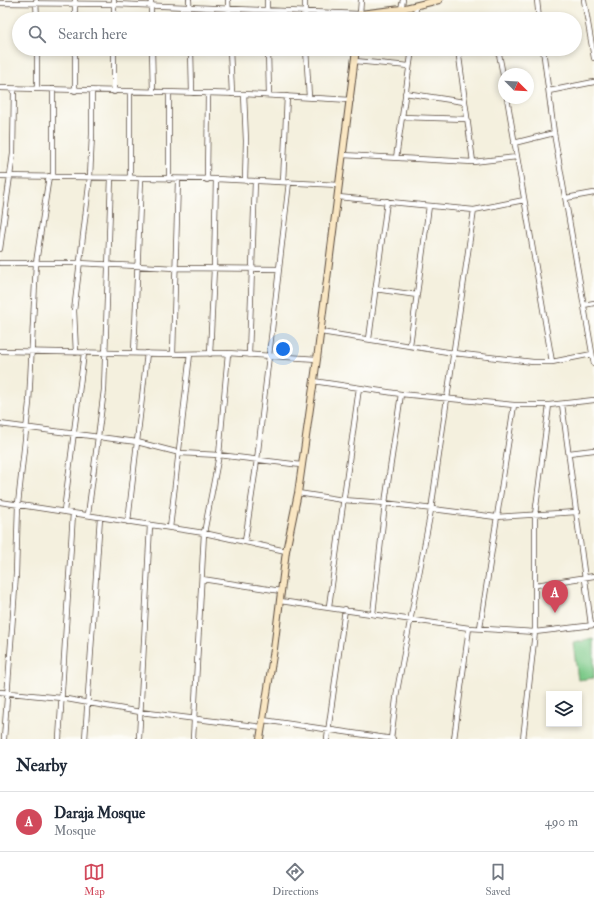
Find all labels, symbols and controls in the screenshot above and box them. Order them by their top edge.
search box [12,12,582,56]
icon: search [26,23,48,45]
text: Search here [58,25,127,44]
north arrow [498,68,534,104]
your location [273,339,293,359]
pin: A [542,580,568,613]
map controls [546,691,582,727]
button: layers [546,691,582,727]
text: Nearby [16,755,67,776]
text: Daraja Mosque [54,804,145,823]
text: A [25,814,33,830]
text: 490 m [545,814,578,830]
text: Mosque [54,823,96,839]
tab: Map [83,861,105,898]
tab: Directions [272,861,319,898]
tab: Saved [485,861,511,898]

